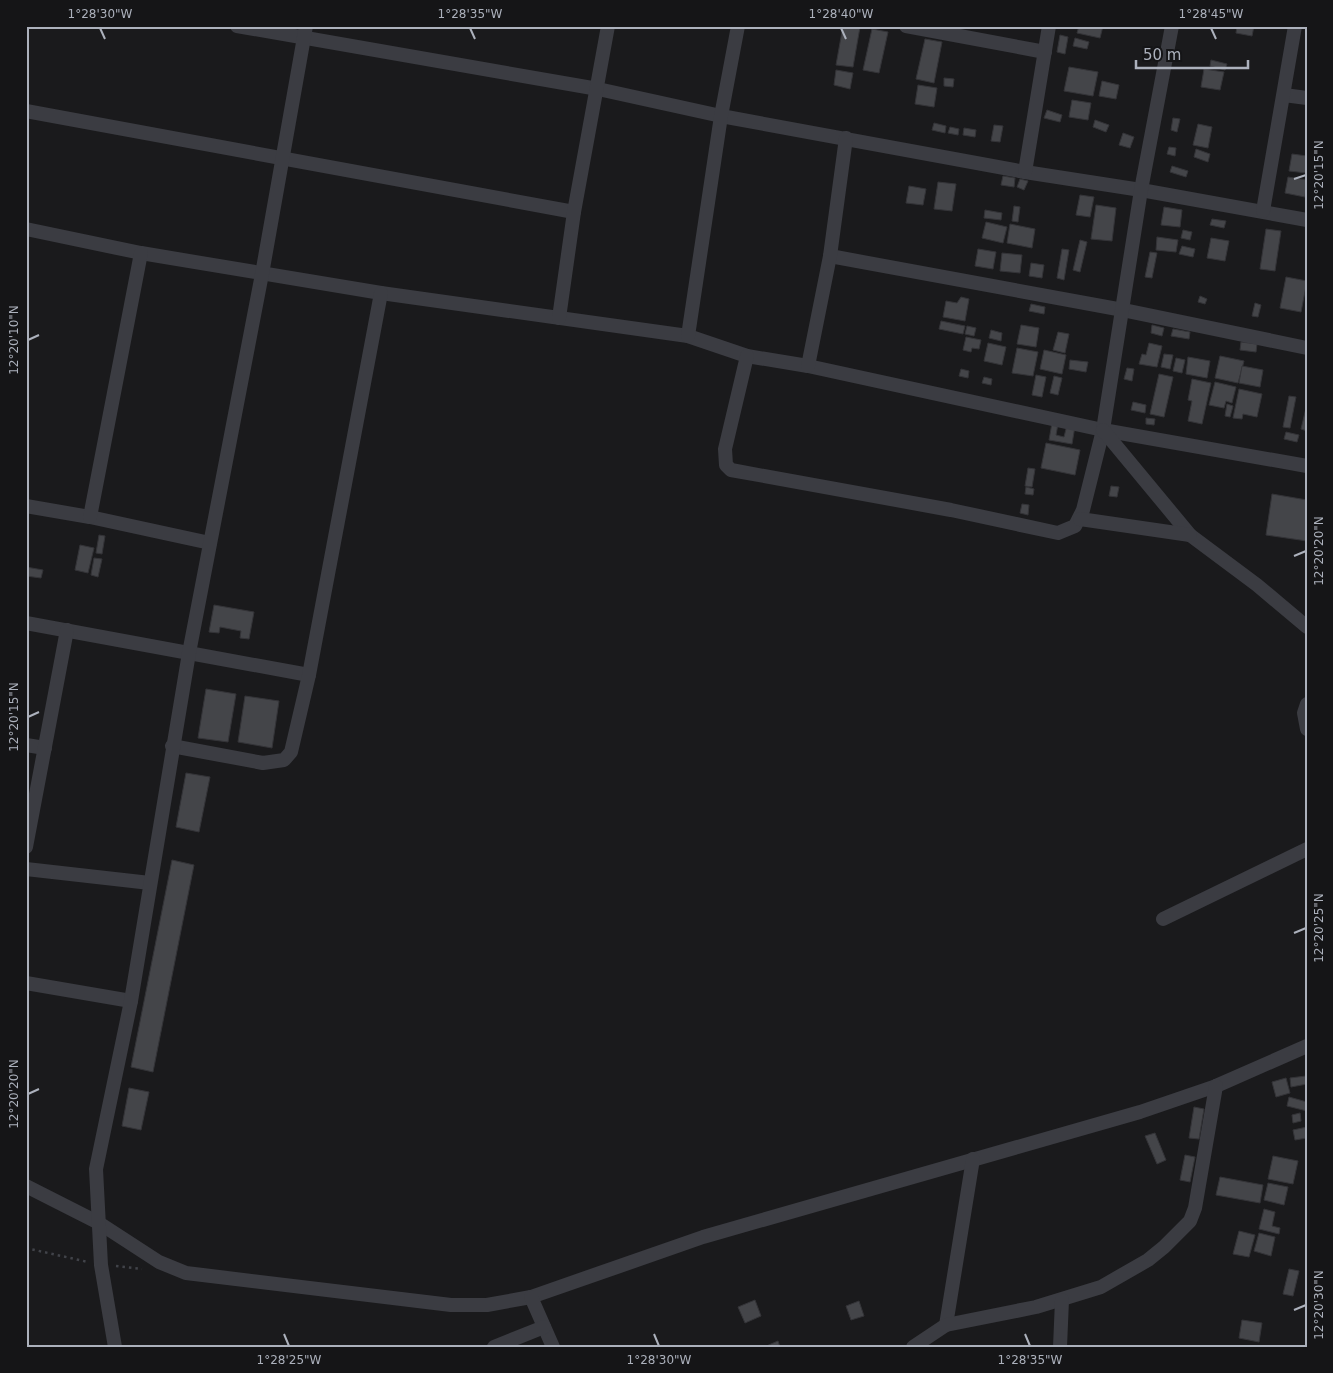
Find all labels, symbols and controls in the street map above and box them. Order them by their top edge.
text: 1°28'30"W [68,7,133,21]
text: 1°28'35"W [438,7,503,21]
text: 1°28'40"W [809,7,874,21]
text: 1°28'45"W [1179,7,1244,21]
scale bar [1136,38,1248,70]
text: 50 m [1143,46,1181,64]
text: 12°20'15"N [1312,140,1326,210]
text: 12°20'10"N [7,305,21,375]
text: 12°20'20"N [1312,516,1326,586]
text: 12°20'15"N [7,682,21,752]
text: 12°20'25"N [1312,893,1326,963]
text: 12°20'20"N [7,1059,21,1129]
text: 12°20'30"N [1312,1270,1326,1340]
text: 1°28'25"W [257,1353,322,1367]
text: 1°28'30"W [627,1353,692,1367]
text: 1°28'35"W [998,1353,1063,1367]

